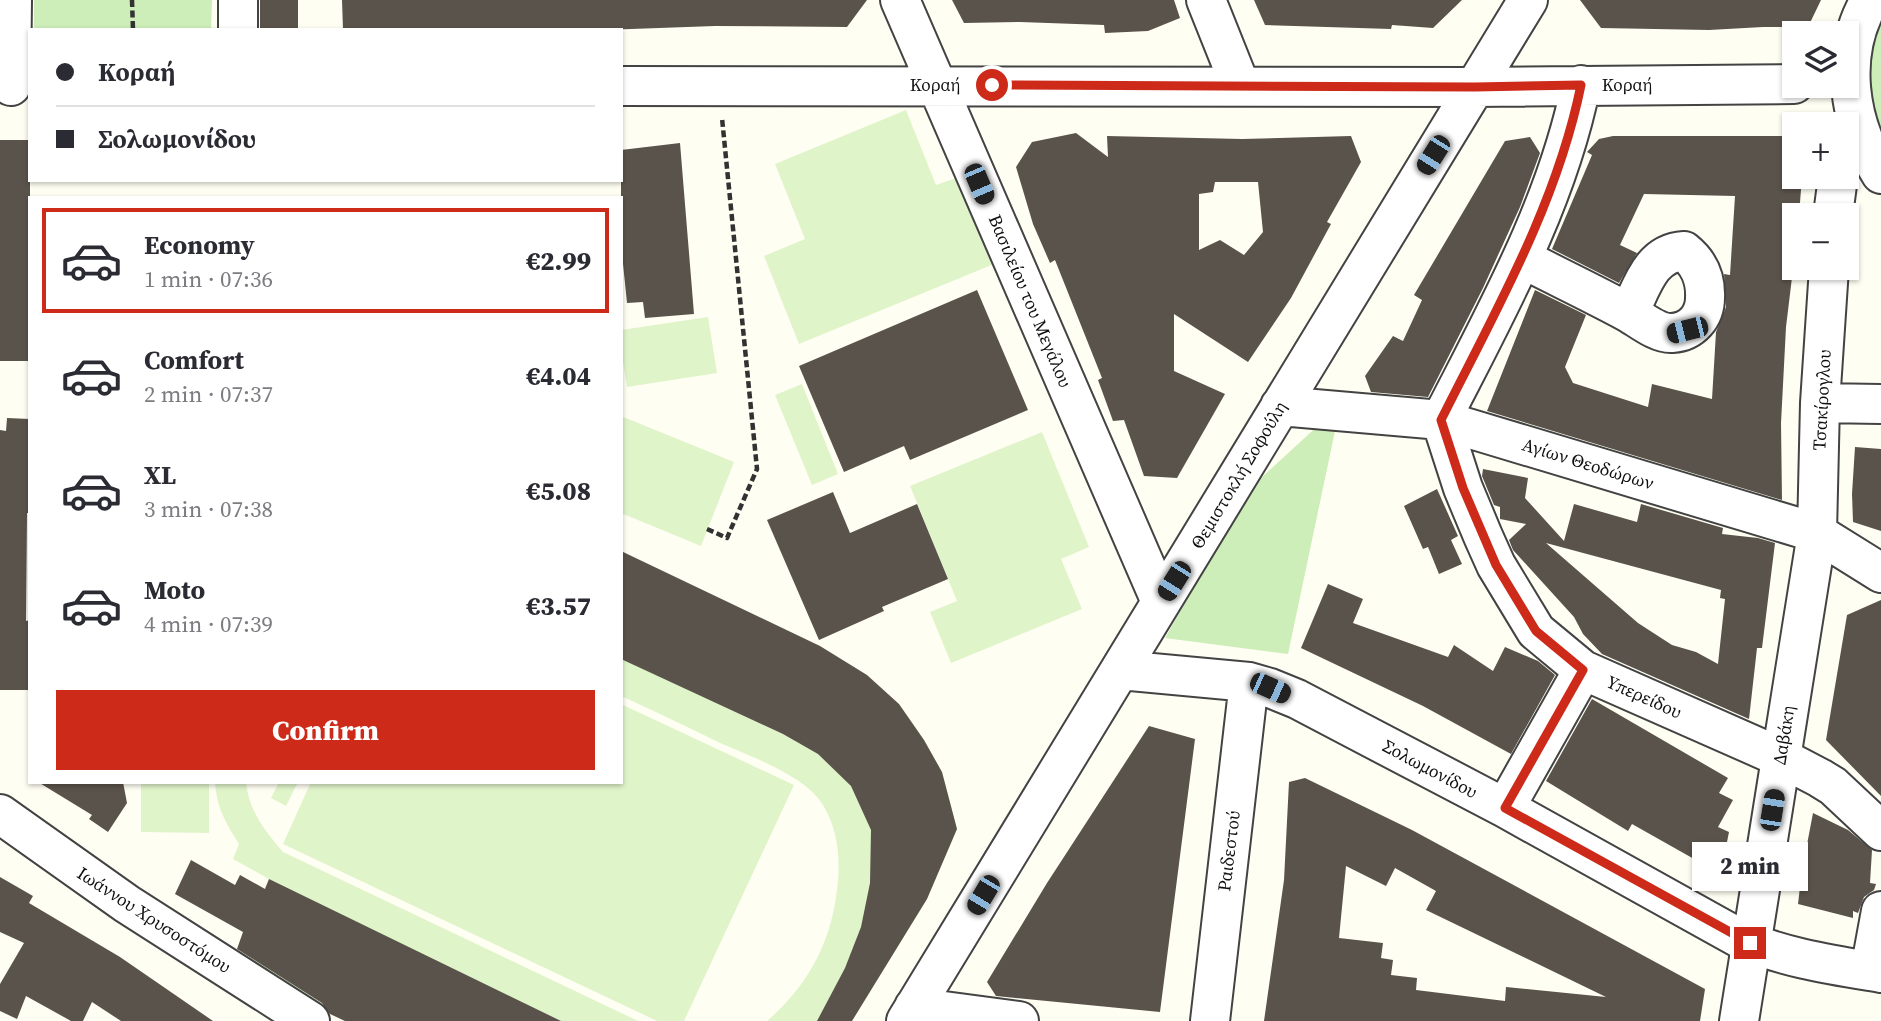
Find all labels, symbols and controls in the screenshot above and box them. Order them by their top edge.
map controls [1782,21,1859,280]
button: layers [1782,21,1859,98]
text: Κοραή [98,54,175,90]
route start [976,69,1008,101]
street label: Κοραή [910,72,960,97]
street label: Κοραή [1602,72,1652,97]
button: + [1782,112,1859,189]
text: Σολωμονίδου [98,121,256,157]
car [1413,132,1454,178]
car [962,161,997,207]
button: − [1782,203,1859,280]
street label: Βασιλείου του Μεγάλου [983,211,1078,391]
text: Economy [144,227,255,263]
icon: car [60,229,123,292]
text: €2.99 [526,243,591,279]
text: 1 min · 07:36 [144,263,273,295]
car [1665,315,1710,345]
text: Comfort [144,342,244,378]
icon: car [60,344,123,407]
street label: Τσακίρογλου [1806,349,1837,451]
text: €4.04 [526,358,591,394]
text: 2 min · 07:37 [144,378,273,410]
street label: Θεμιστοκλή Σοφούλη [1185,396,1293,553]
street label: Αγίων Θεοδώρων [1519,432,1657,495]
text: XL [144,457,176,493]
icon: car [60,459,123,522]
text: €5.08 [526,473,591,509]
text: 3 min · 07:38 [144,493,273,525]
car [1154,558,1195,604]
text: Moto [144,572,205,608]
icon: car [60,574,123,637]
text: €3.57 [526,588,591,624]
text: 4 min · 07:39 [144,608,273,640]
street label: Υπερείδου [1603,669,1686,724]
car [1247,670,1294,706]
button: Confirm [56,690,595,770]
street label: Δαβάκη [1766,703,1801,766]
street label: Σολωμονίδου [1378,733,1482,804]
car [1759,788,1786,832]
street label: Ραιδεστού [1211,809,1246,893]
callout: 2 min [1692,842,1808,890]
text: 2 min [1720,850,1780,882]
street label: Ιωάννου Χρυσοστόμου [73,860,236,979]
car [964,872,1003,918]
route end [1734,927,1766,959]

